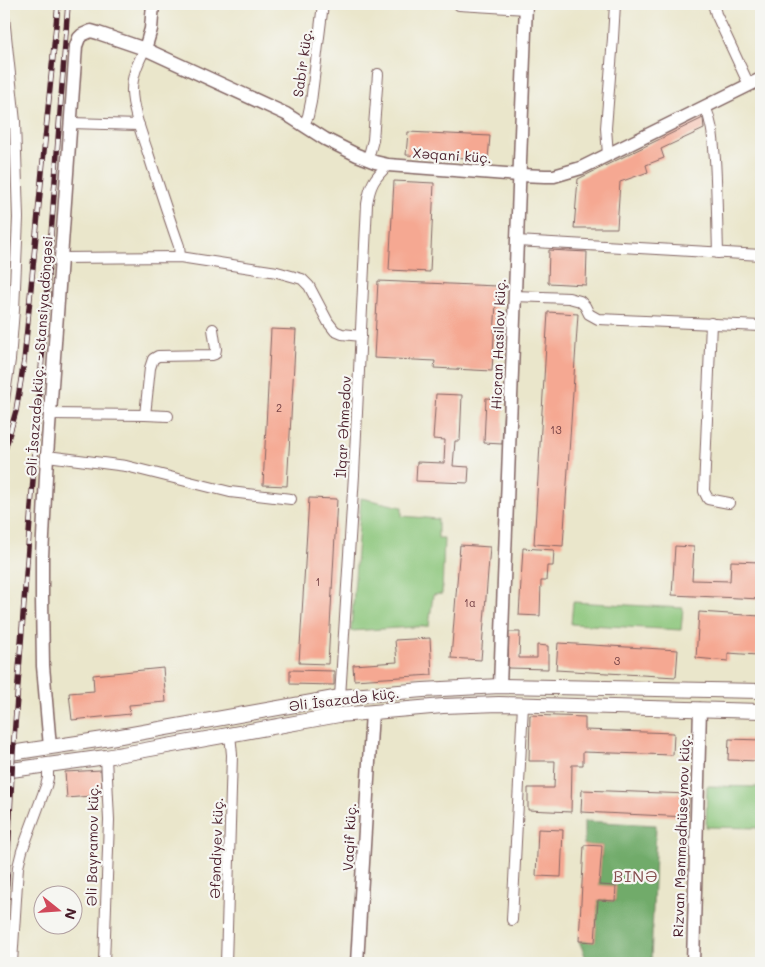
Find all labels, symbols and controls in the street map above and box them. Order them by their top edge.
street label: Sabir küç. [288,28,316,98]
street label: Xəqani küç. [412,143,492,167]
street label: Əli İsazadə küç. - Stansiya döngəsi [21,235,57,477]
street label: Hicran Hasilov küç. [486,278,510,410]
street label: İlqar Əhmədov [331,375,355,479]
house number: 2 [276,400,282,415]
house number: 13 [550,422,562,437]
house number: 1 [316,574,320,589]
house number: 1a [464,595,476,610]
house number: 3 [614,653,621,668]
street label: Əli İsazadə küç. [288,683,400,715]
street label: Rizvan Məmmədhüseynov küç. [668,734,694,938]
street label: Əli Bayramov küç. [81,783,103,907]
street label: Əfəndiyev küç. [205,797,227,899]
street label: Vaqif küç. [338,802,360,872]
district label: BINƏ [613,865,659,886]
north arrow [32,884,82,934]
text: N [60,906,82,922]

